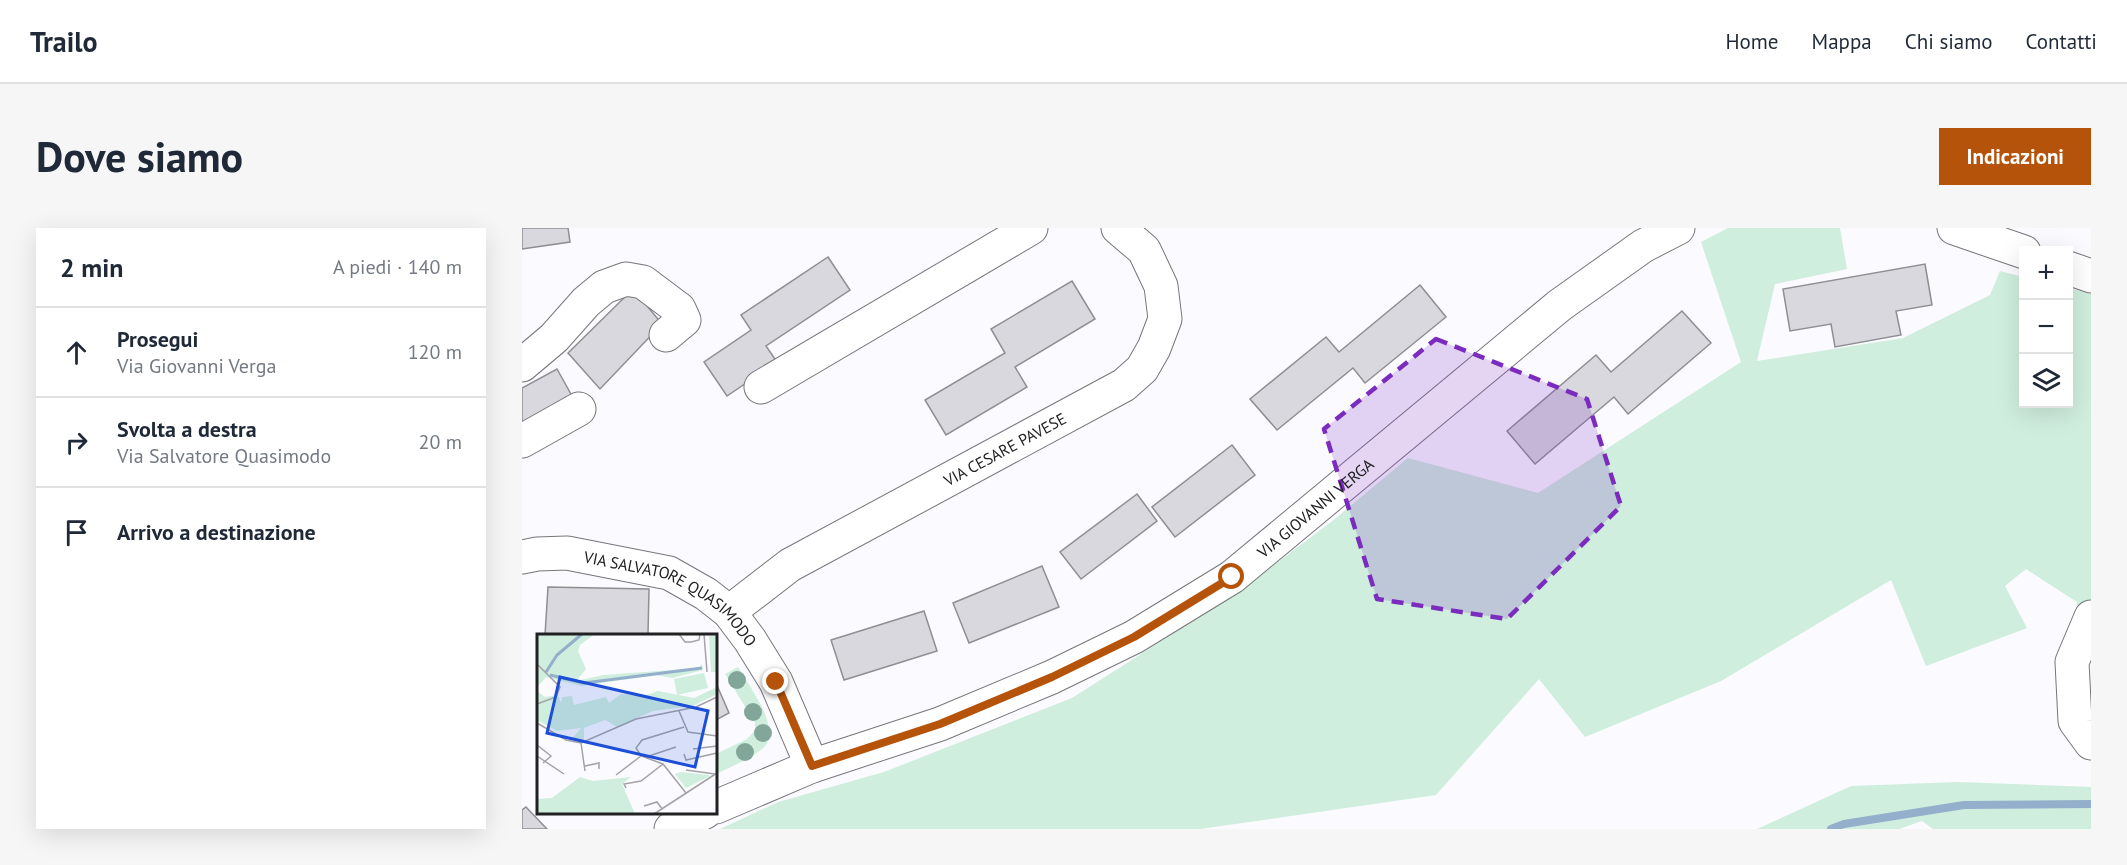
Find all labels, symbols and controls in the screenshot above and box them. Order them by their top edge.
text: Trailo [30,23,97,60]
text: Home [1725,28,1779,55]
text: Mappa [1812,28,1872,55]
text: Chi siamo [1905,28,1993,55]
text: Contatti [2026,28,2097,55]
button: Indicazioni [1939,128,2091,185]
text: Dove siamo [36,129,243,184]
map controls [2019,246,2073,408]
button: + [2019,246,2073,300]
text: 2 min [60,251,123,284]
text: A piedi · 140 m [333,254,462,280]
button: − [2019,300,2073,354]
text: Prosegui [117,325,198,353]
icon: ahead [60,336,93,369]
text: 120 m [408,339,462,365]
text: Via Giovanni Verga [117,353,276,379]
button: layers [2019,354,2073,408]
street label: VIA CESARE PAVESE [939,408,1069,491]
text: Svolta a destra [117,415,257,443]
icon: right [60,426,93,459]
text: 20 m [419,429,462,455]
text: Via Salvatore Quasimodo [117,443,331,469]
street label: VIA GIOVANNI VERGA [1252,453,1378,563]
icon: arrive [60,516,93,549]
text: Arrivo a destinazione [117,518,316,546]
street label: VIA SALVATORE QUASIMODO [581,546,761,650]
route start [1218,563,1244,589]
inset map [537,634,717,814]
route end [762,668,788,694]

